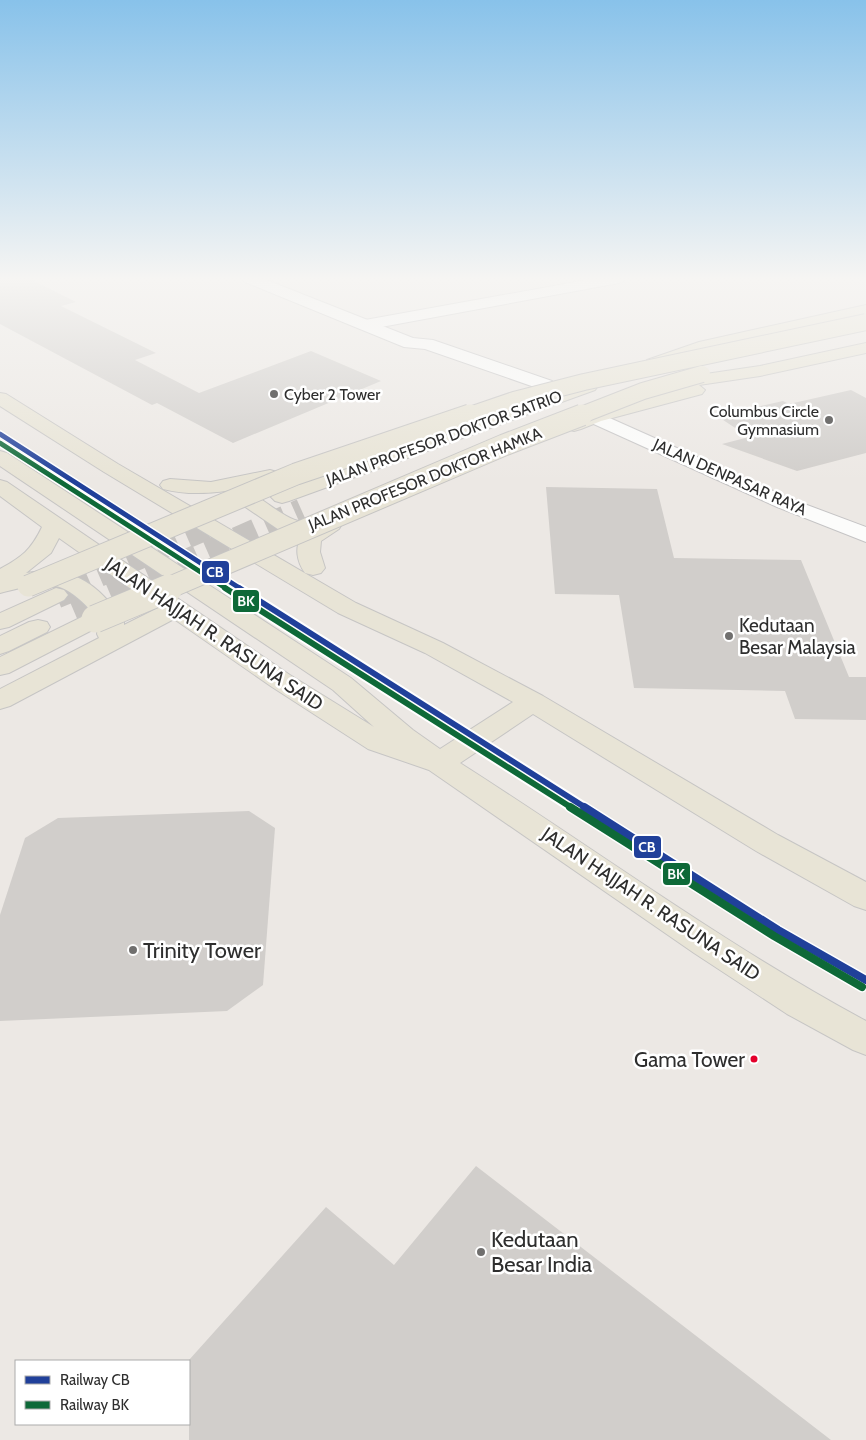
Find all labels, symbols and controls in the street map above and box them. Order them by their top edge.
place label: Cyber 2 Tower [284,385,381,404]
street label: JALAN PROFESOR DOKTOR SATRIO [323,386,565,490]
marker: Cyber 2 Tower [268,388,280,400]
place label: Columbus Circle Gymnasium [709,402,819,439]
marker: Columbus Circle Gymnasium [823,414,835,426]
street label: JALAN PROFESOR DOKTOR HAMKA [305,423,544,535]
street label: JALAN DENPASAR RAYA [650,434,810,519]
street label: JALAN HAJJAH R. RASUNA SAID [100,552,328,716]
line badge: CB [201,560,230,584]
text: CB [206,563,224,581]
line badge: BK [232,589,260,613]
text: BK [237,592,255,610]
place label: Kedutaan Besar Malaysia [739,614,856,659]
marker: Kedutaan Besar Malaysia [723,630,735,642]
street label: JALAN HAJJAH R. RASUNA SAID [537,822,765,986]
line badge: CB [633,835,662,859]
text: CB [638,838,656,856]
line badge: BK [662,862,691,886]
text: BK [667,865,685,883]
place label: Trinity Tower [143,937,261,964]
marker: Trinity Tower [127,944,139,956]
place label: Gama Tower [634,1047,745,1072]
marker: Gama Tower [749,1054,759,1064]
place label: Kedutaan Besar India [491,1226,593,1278]
marker: Kedutaan Besar India [475,1246,487,1258]
legend [15,1360,190,1425]
text: Railway CB [60,1371,130,1389]
text: Railway BK [60,1396,129,1414]

